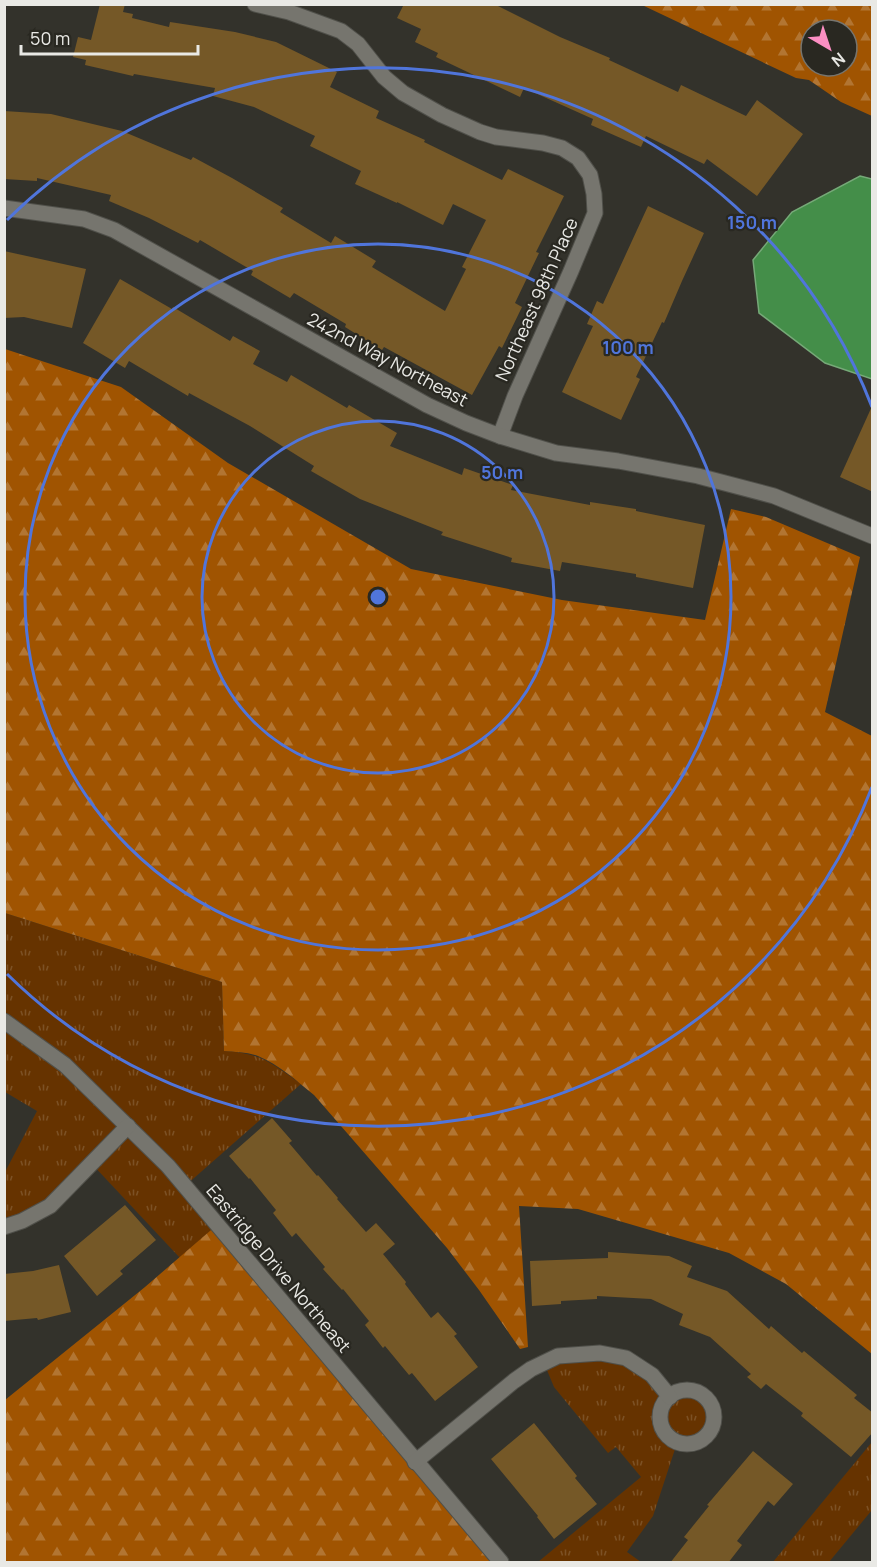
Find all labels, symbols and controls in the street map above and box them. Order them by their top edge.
scale bar [21,18,198,56]
north arrow [799,18,859,78]
text: 50 m [30,26,70,50]
text: N [827,47,850,72]
text: 150 m [727,210,777,234]
street label: Northeast 98th Place [489,214,583,384]
street label: 242nd Way Northeast [304,306,472,412]
text: 100 m [602,335,654,359]
text: 50 m [481,460,523,484]
centre of rings [368,587,388,607]
street label: Eastridge Drive Northeast [201,1179,357,1357]

